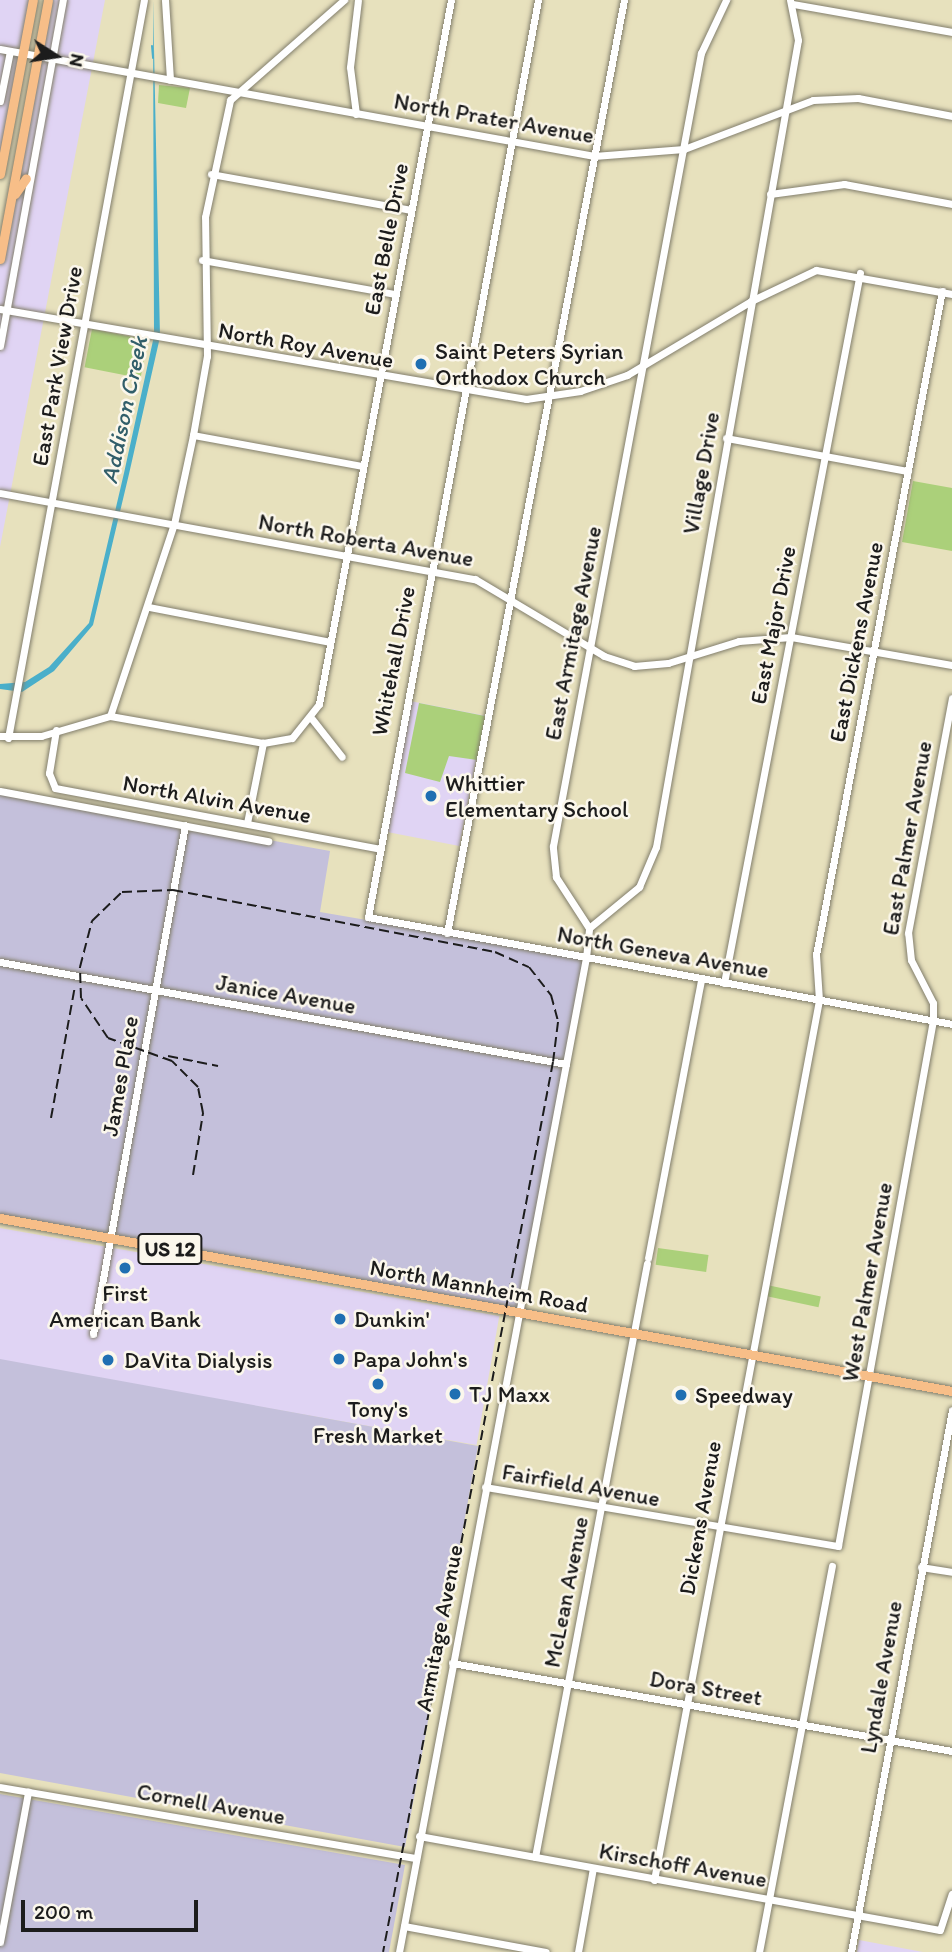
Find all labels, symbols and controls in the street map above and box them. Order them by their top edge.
north arrow [21,21,91,91]
text: N [64,52,90,69]
street label: North Prater Avenue [392,87,596,149]
street label: East Belle Drive [358,160,414,318]
street label: East Park View Drive [26,264,88,468]
street label: North Roy Avenue [217,316,395,374]
water label: Addison Creek [94,334,154,486]
place label: Saint Peters Syrian Orthodox Church [435,337,622,391]
marker: Saint Peters Syrian Orthodox Church [413,356,429,372]
street label: Village Drive [677,410,725,536]
street label: North Roberta Avenue [257,508,475,572]
street label: East Armitage Avenue [539,524,607,742]
street label: East Dickens Avenue [823,539,889,745]
street label: East Major Drive [744,543,802,707]
street label: Whitehall Drive [365,584,421,738]
street label: East Palmer Avenue [876,739,938,937]
street label: North Alvin Avenue [121,769,313,829]
place label: Whittier Elementary School [445,769,628,823]
marker: Whittier Elementary School [423,788,439,804]
street label: North Geneva Avenue [556,920,770,984]
street label: Janice Avenue [215,968,357,1020]
street label: James Place [96,1014,144,1138]
street label: West Palmer Avenue [836,1181,898,1383]
road number: US 12 [137,1232,203,1266]
street label: North Mannheim Road [368,1253,590,1319]
marker: First American Bank [117,1260,133,1276]
place label: First American Bank [49,1279,201,1333]
place label: Dunkin' [354,1305,430,1333]
marker: Dunkin' [332,1311,348,1327]
place label: Papa John's [353,1345,468,1373]
place label: DaVita Dialysis [124,1346,273,1374]
marker: DaVita Dialysis [98,1350,118,1370]
marker: Papa John's [331,1351,347,1367]
marker: Tony's Fresh Market [370,1376,386,1392]
place label: TJ Maxx [469,1380,550,1408]
place label: Speedway [695,1381,793,1409]
marker: TJ Maxx [447,1386,463,1402]
marker: Speedway [673,1387,689,1403]
place label: Tony's Fresh Market [313,1395,443,1449]
street label: Dickens Avenue [673,1439,727,1597]
street label: Fairfield Avenue [500,1458,662,1512]
street label: McLean Avenue [538,1515,594,1669]
street label: Armitage Avenue [409,1543,469,1713]
street label: Lyndale Avenue [854,1599,908,1755]
street label: Dora Street [648,1665,764,1711]
street label: Cornell Avenue [135,1777,287,1831]
street label: Kirschoff Avenue [598,1837,768,1893]
scale bar [24,1885,201,1929]
text: 200 m [34,1899,93,1924]

